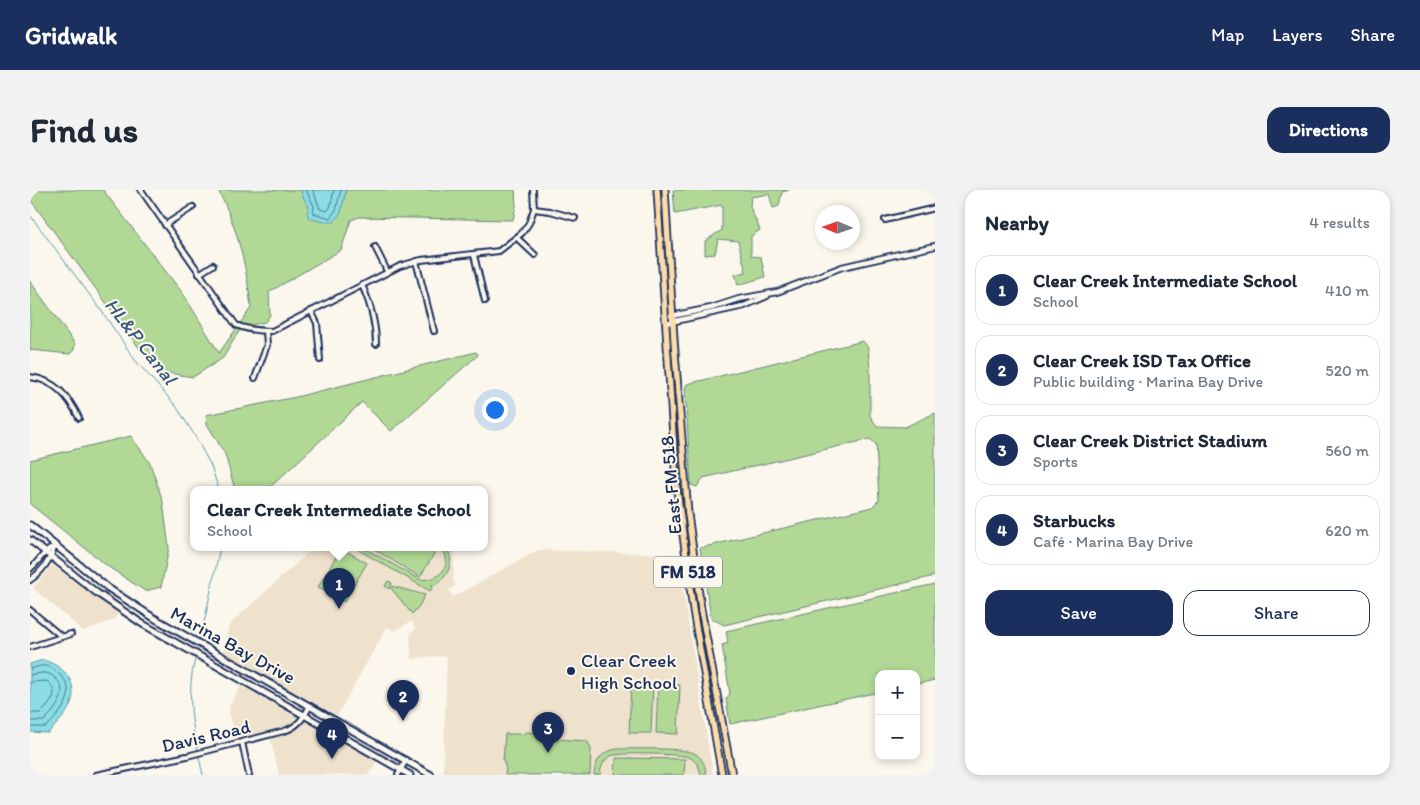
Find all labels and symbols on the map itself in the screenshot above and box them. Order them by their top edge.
north arrow [815,205,860,250]
water label: HL&P Canal [100,293,183,390]
your location [482,397,508,423]
street label: East FM 518 [655,435,687,535]
road number: FM 518 [654,557,722,588]
pin: 1 [323,568,355,609]
street label: Marina Bay Drive [166,601,300,689]
place label: Clear Creek High School [581,649,678,694]
marker: Clear Creek High School [565,665,577,677]
pin: 2 [387,680,419,721]
pin: 3 [532,712,564,753]
street label: Davis Road [159,714,253,757]
pin: 4 [316,718,348,759]

